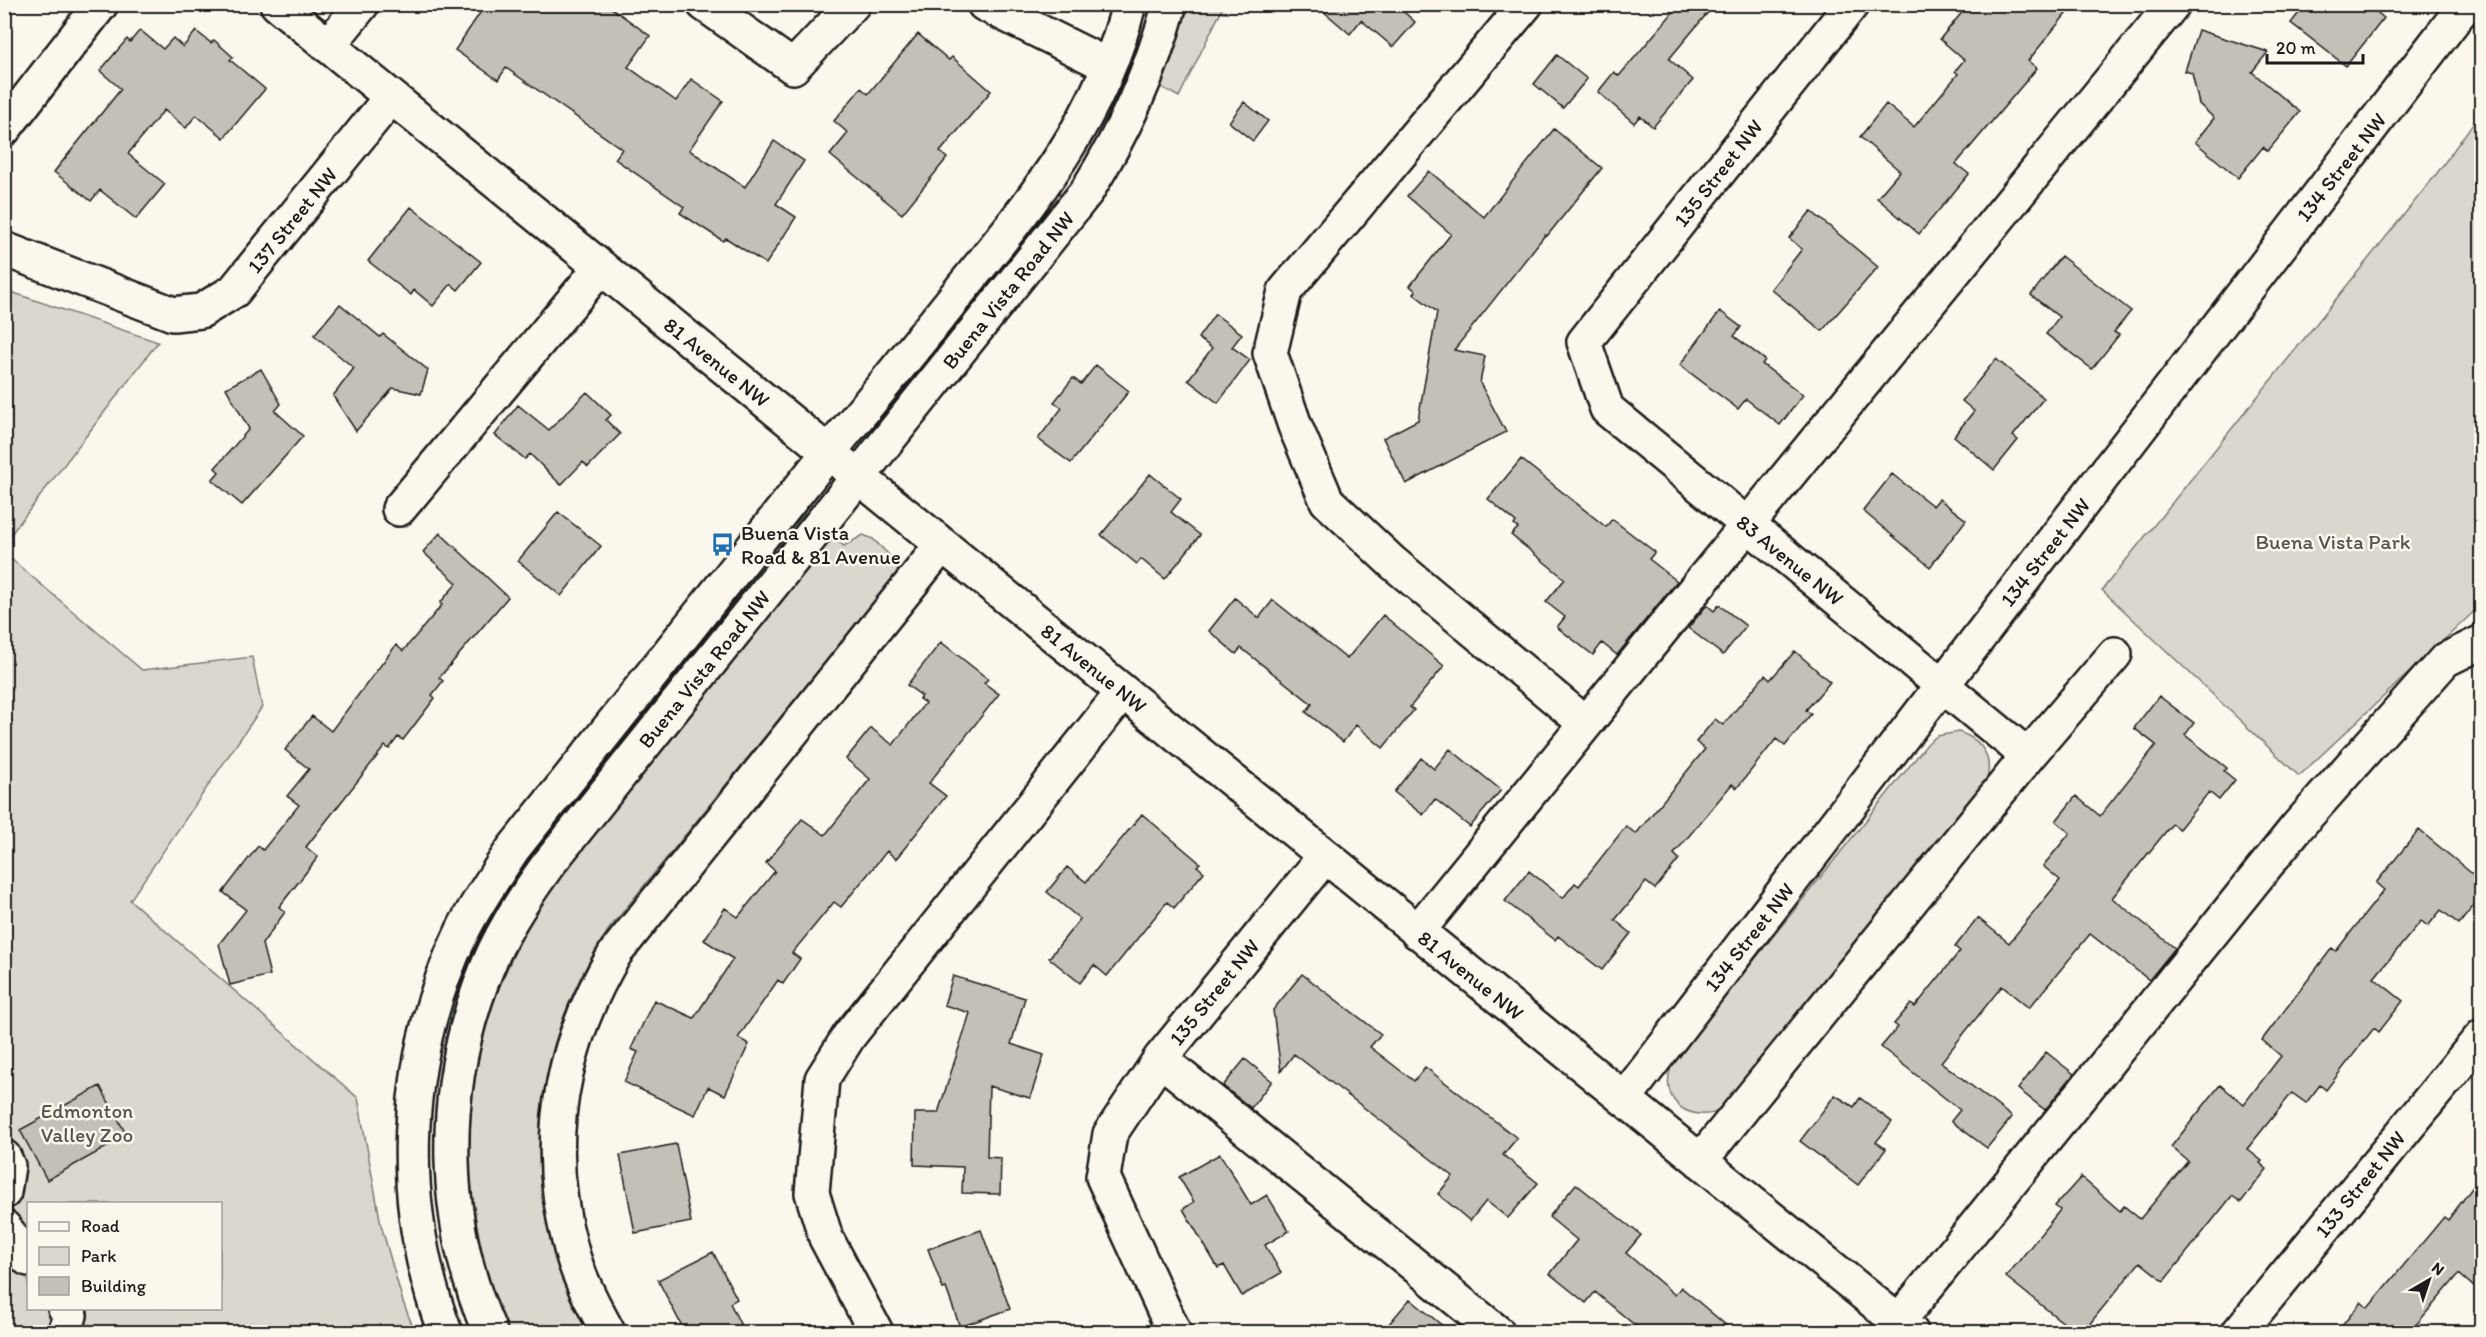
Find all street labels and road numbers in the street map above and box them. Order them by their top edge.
street label: 134 Street NW [2291,108,2391,226]
street label: 135 Street NW [1668,114,1768,232]
street label: 137 Street NW [242,162,342,278]
street label: Buena Vista Road NW [937,206,1079,374]
street label: 81 Avenue NW [659,312,775,412]
street label: 134 Street NW [1995,493,2095,611]
street label: 83 Avenue NW [1732,509,1848,611]
street label: Buena Vista Road NW [633,585,775,753]
street label: 81 Avenue NW [1036,618,1152,718]
street label: 134 Street NW [1699,878,1799,996]
street label: 81 Avenue NW [1413,925,1529,1025]
street label: 135 Street NW [1164,934,1264,1050]
street label: 133 Street NW [2309,1126,2411,1242]

